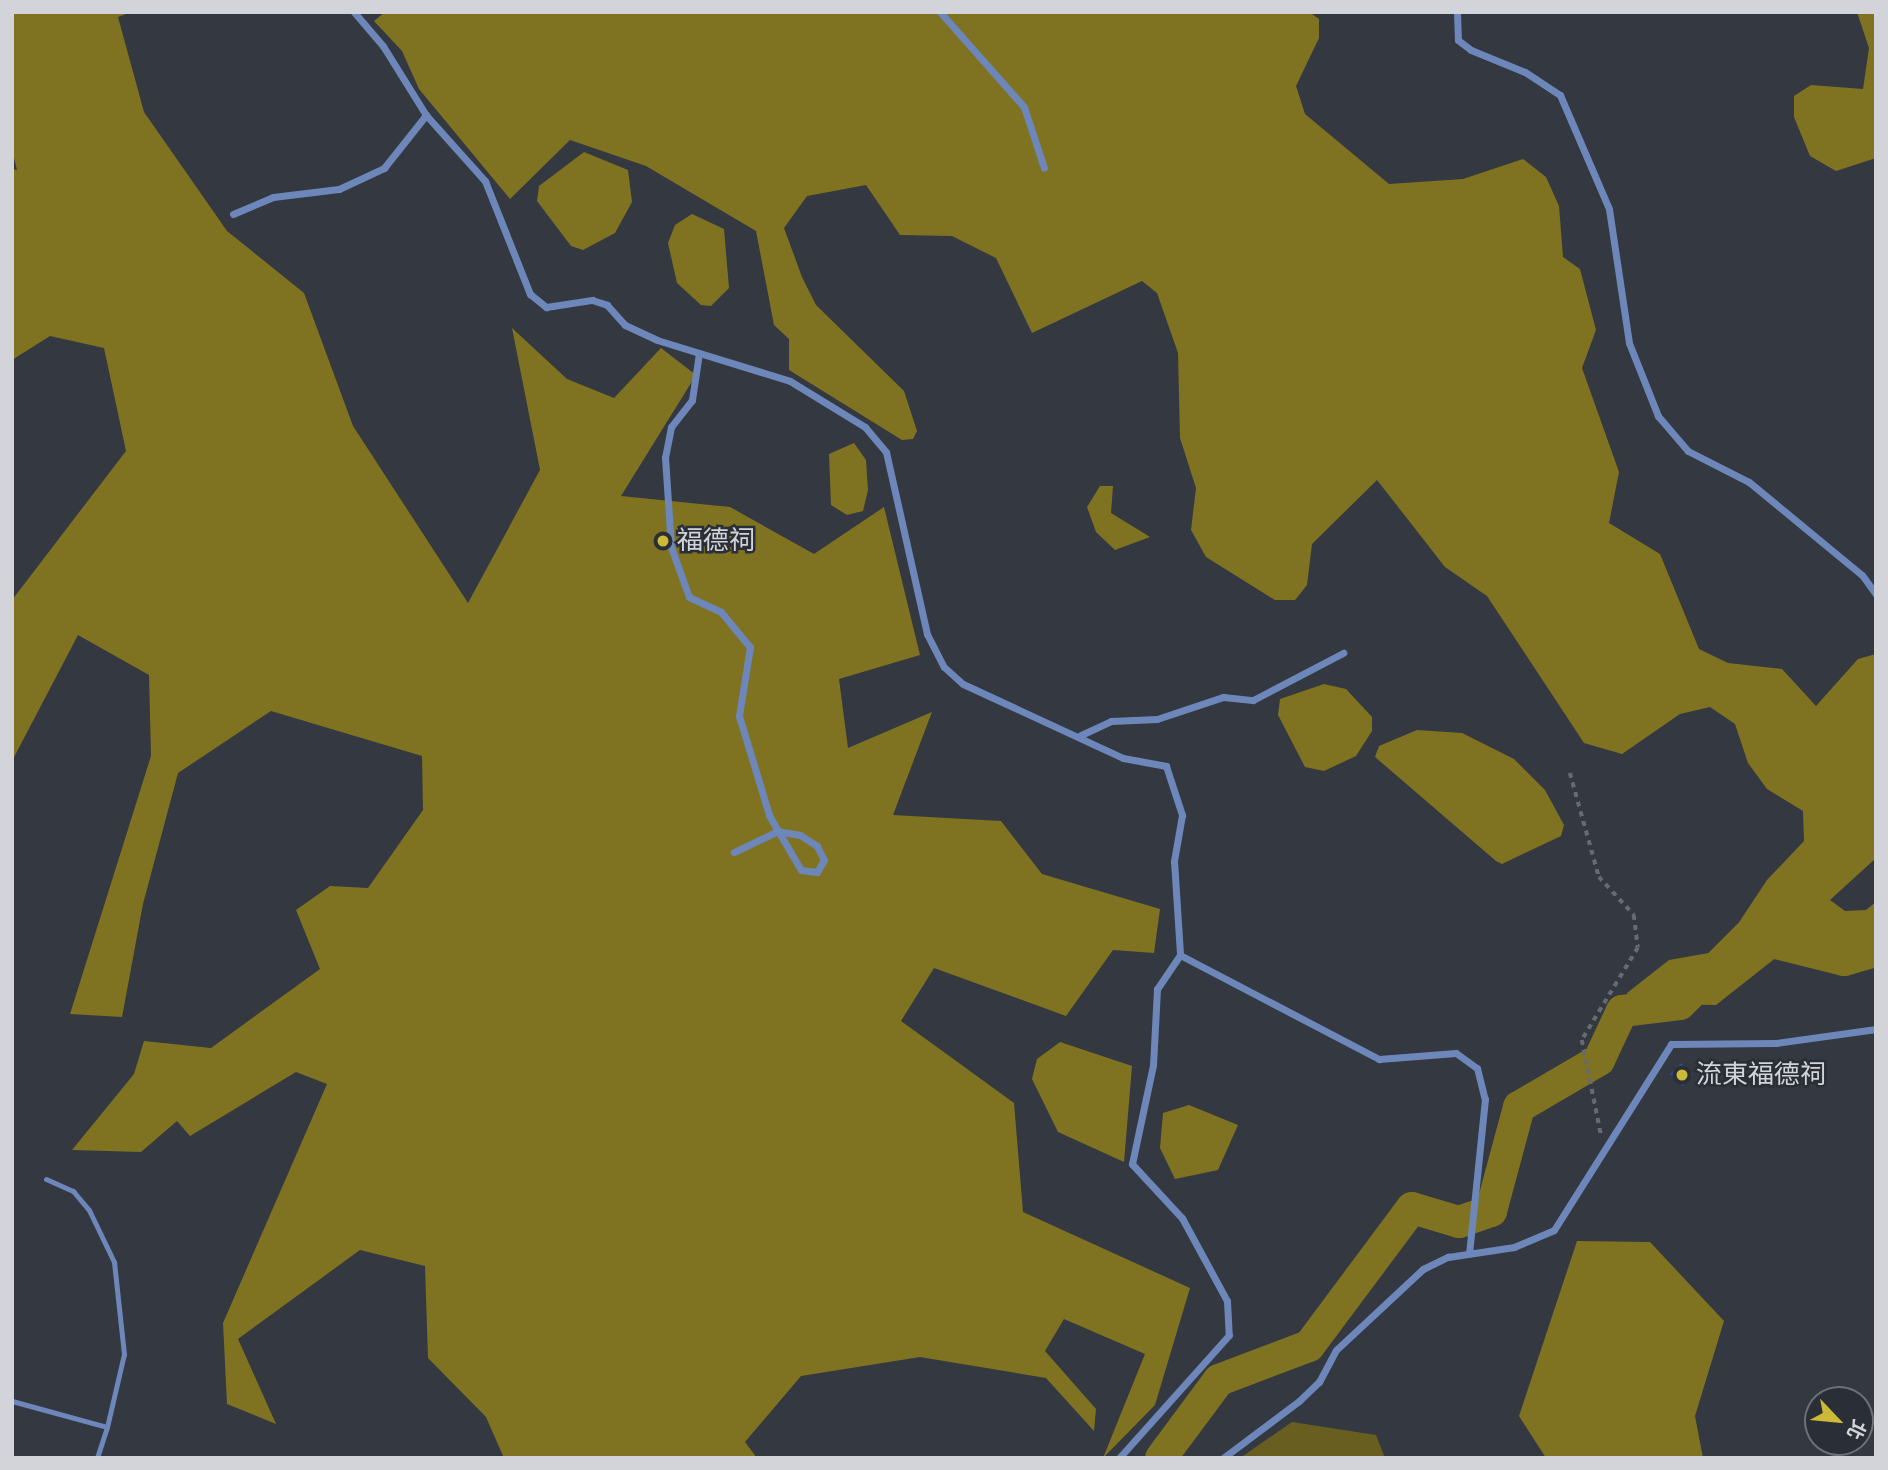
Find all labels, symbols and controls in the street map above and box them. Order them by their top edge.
place label: 福德祠 [677,525,755,557]
marker: 福德祠 [655,533,671,549]
place label: 流東福德祠 [1696,1059,1826,1091]
marker: 流東福德祠 [1674,1067,1690,1083]
north arrow [1804,1386,1874,1456]
text: 北 [1842,1416,1871,1443]

